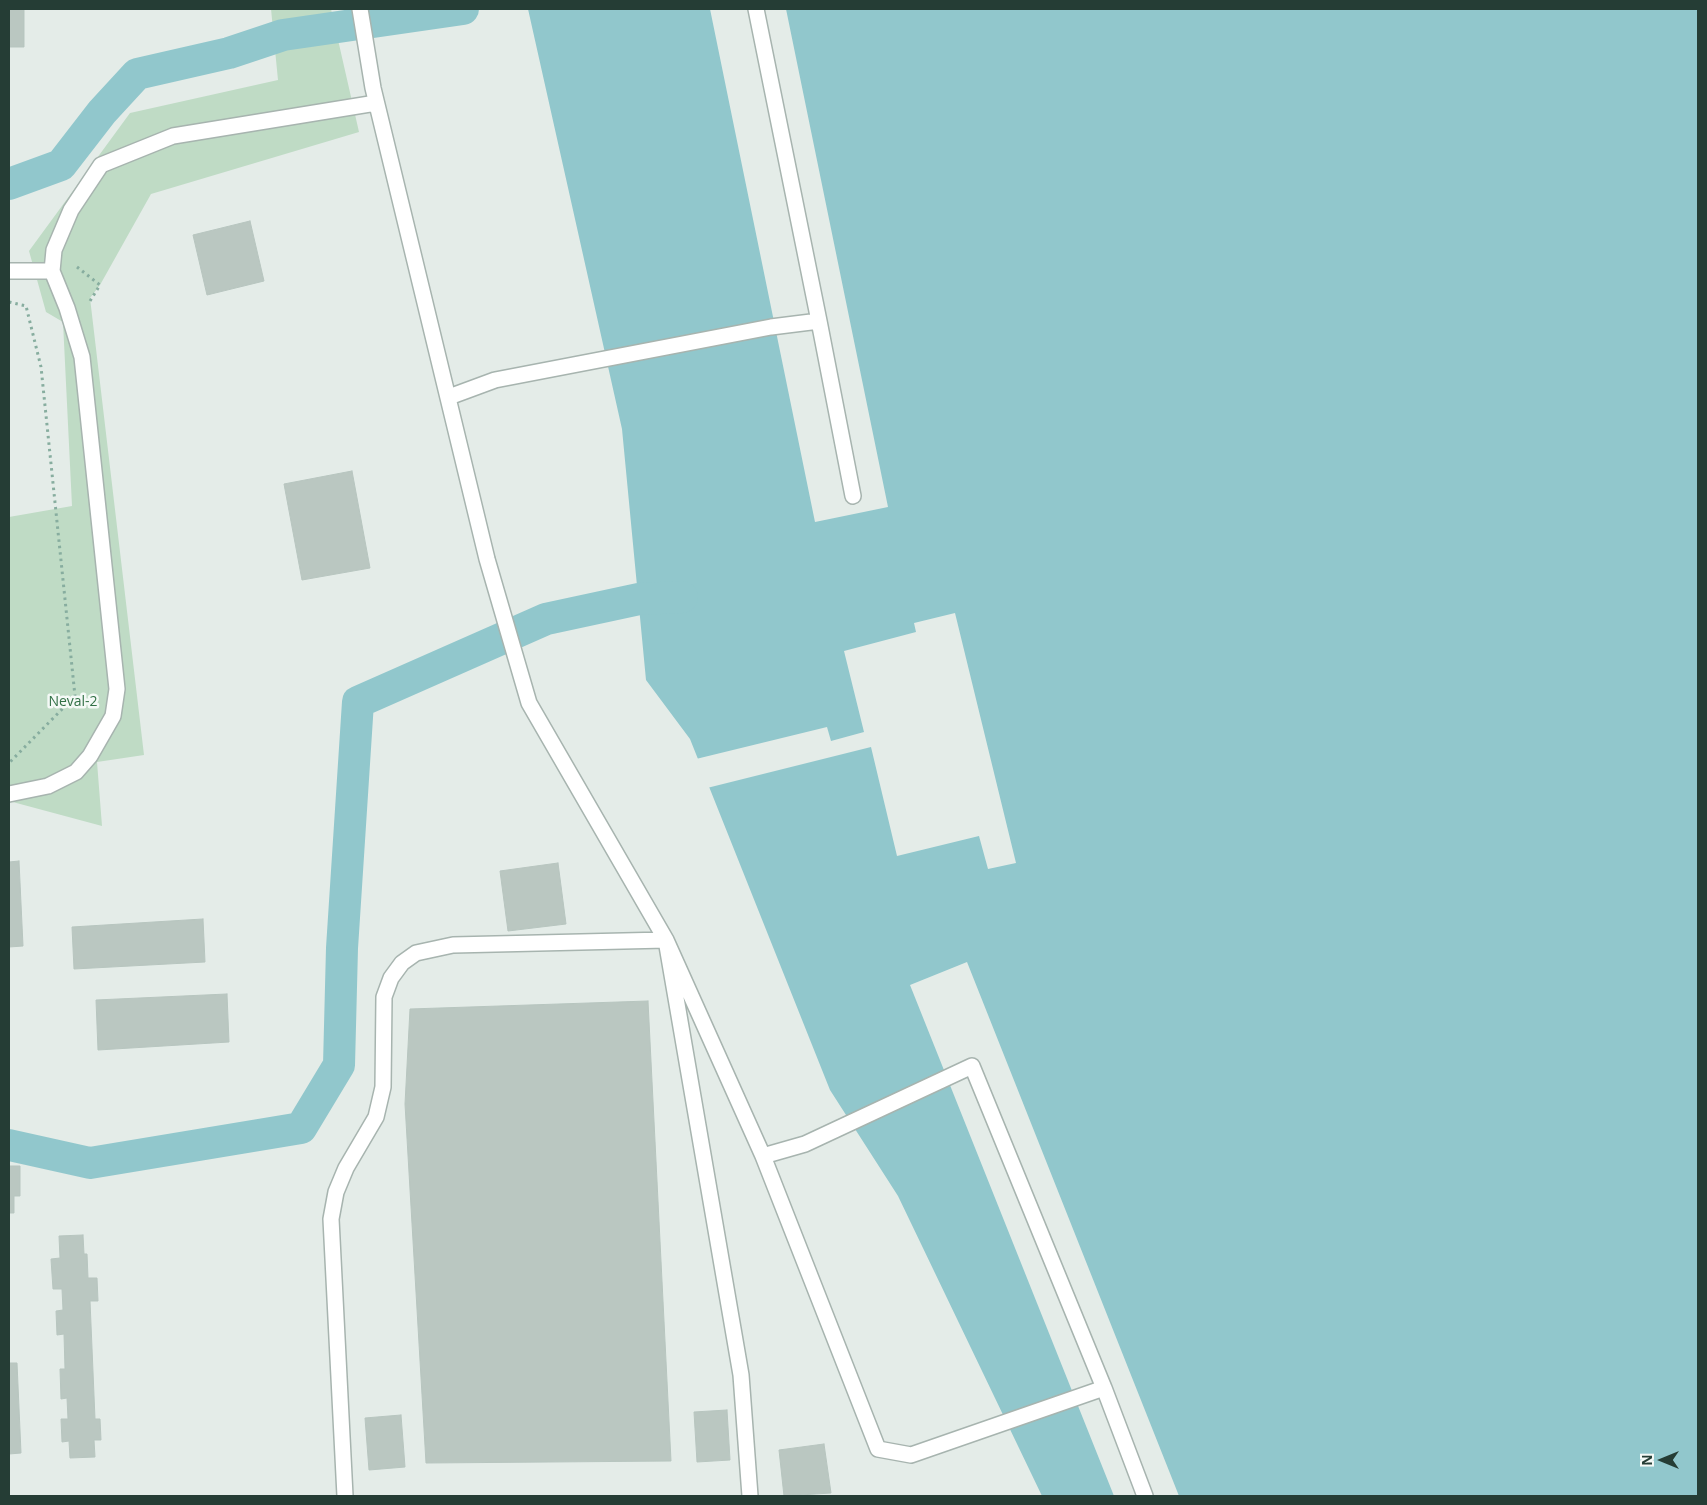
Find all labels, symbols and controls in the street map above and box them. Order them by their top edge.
park label: Neval-2 [48,694,98,710]
north arrow [1637,1435,1687,1485]
text: N [1637,1454,1656,1466]

